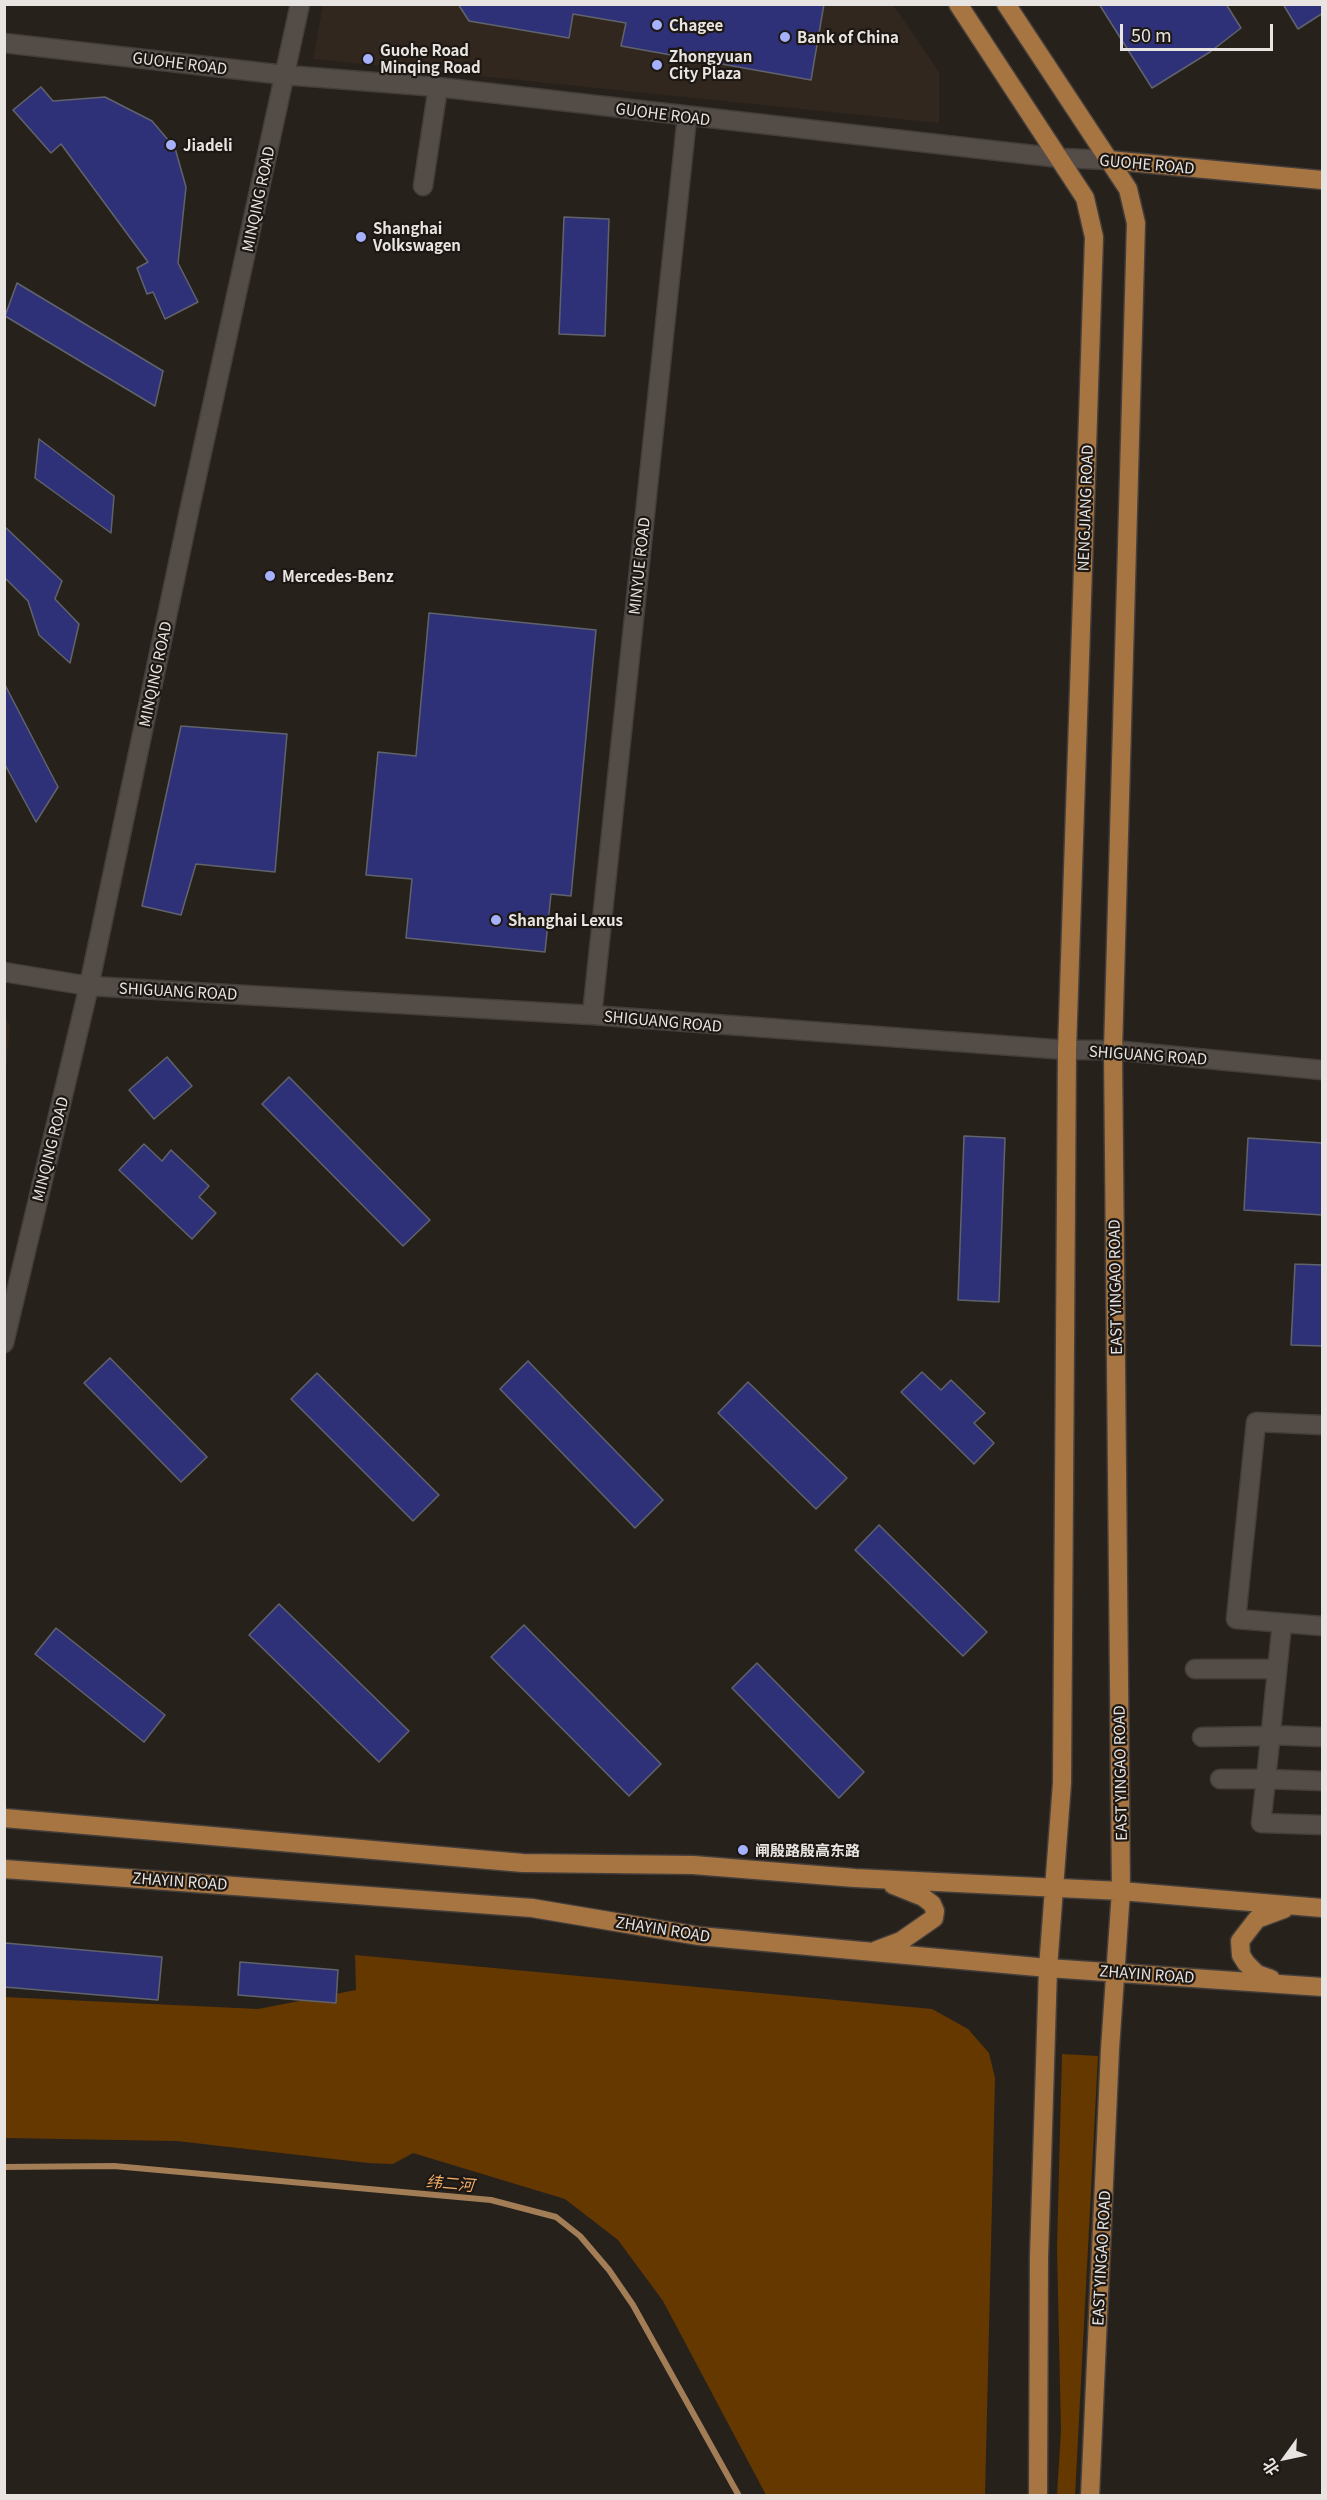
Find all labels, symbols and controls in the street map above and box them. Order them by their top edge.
scale bar [1123,12,1276,50]
place label: Chagee [669,16,723,34]
marker: Chagee [650,18,664,32]
text: 50 m [1131,21,1172,47]
place label: Bank of China [797,28,899,46]
marker: Bank of China [778,30,792,44]
place label: Guohe Road Minqing Road [380,41,481,76]
place label: Zhongyuan City Plaza [669,47,752,82]
street label: GUOHE ROAD [132,48,228,78]
marker: Guohe Road Minqing Road [361,52,375,66]
marker: Zhongyuan City Plaza [650,58,664,72]
street label: GUOHE ROAD [615,99,711,129]
place label: Jiadeli [183,136,233,154]
marker: Jiadeli [164,138,178,152]
street label: MINQING ROAD [238,145,278,253]
street label: GUOHE ROAD [1099,151,1195,177]
place label: Shanghai Volkswagen [373,219,461,254]
marker: Shanghai Volkswagen [354,230,368,244]
street label: NENGJIANG ROAD [1074,444,1096,572]
street label: MINYUE ROAD [625,516,653,616]
place label: Mercedes-Benz [282,567,394,585]
marker: Mercedes-Benz [263,569,277,583]
street label: MINQING ROAD [135,620,175,728]
place label: Shanghai Lexus [508,911,623,929]
marker: Shanghai Lexus [489,913,503,927]
street label: SHIGUANG ROAD [118,979,238,1003]
street label: SHIGUANG ROAD [603,1007,723,1035]
street label: SHIGUANG ROAD [1088,1042,1208,1068]
street label: MINQING ROAD [28,1095,72,1203]
street label: EAST YINGAO ROAD [1105,1219,1125,1355]
street label: EAST YINGAO ROAD [1110,1705,1130,1841]
place label: 闸殷路殷高东路 [755,1841,860,1859]
marker: 闸殷路殷高东路 [736,1843,750,1857]
street label: ZHAYIN ROAD [132,1869,228,1893]
street label: ZHAYIN ROAD [615,1913,711,1945]
street label: ZHAYIN ROAD [1099,1962,1195,1986]
water label: 纬二河 [425,2171,475,2195]
street label: EAST YINGAO ROAD [1088,2190,1114,2326]
north arrow [1255,2428,1315,2488]
text: 北 [1255,2455,1284,2481]

